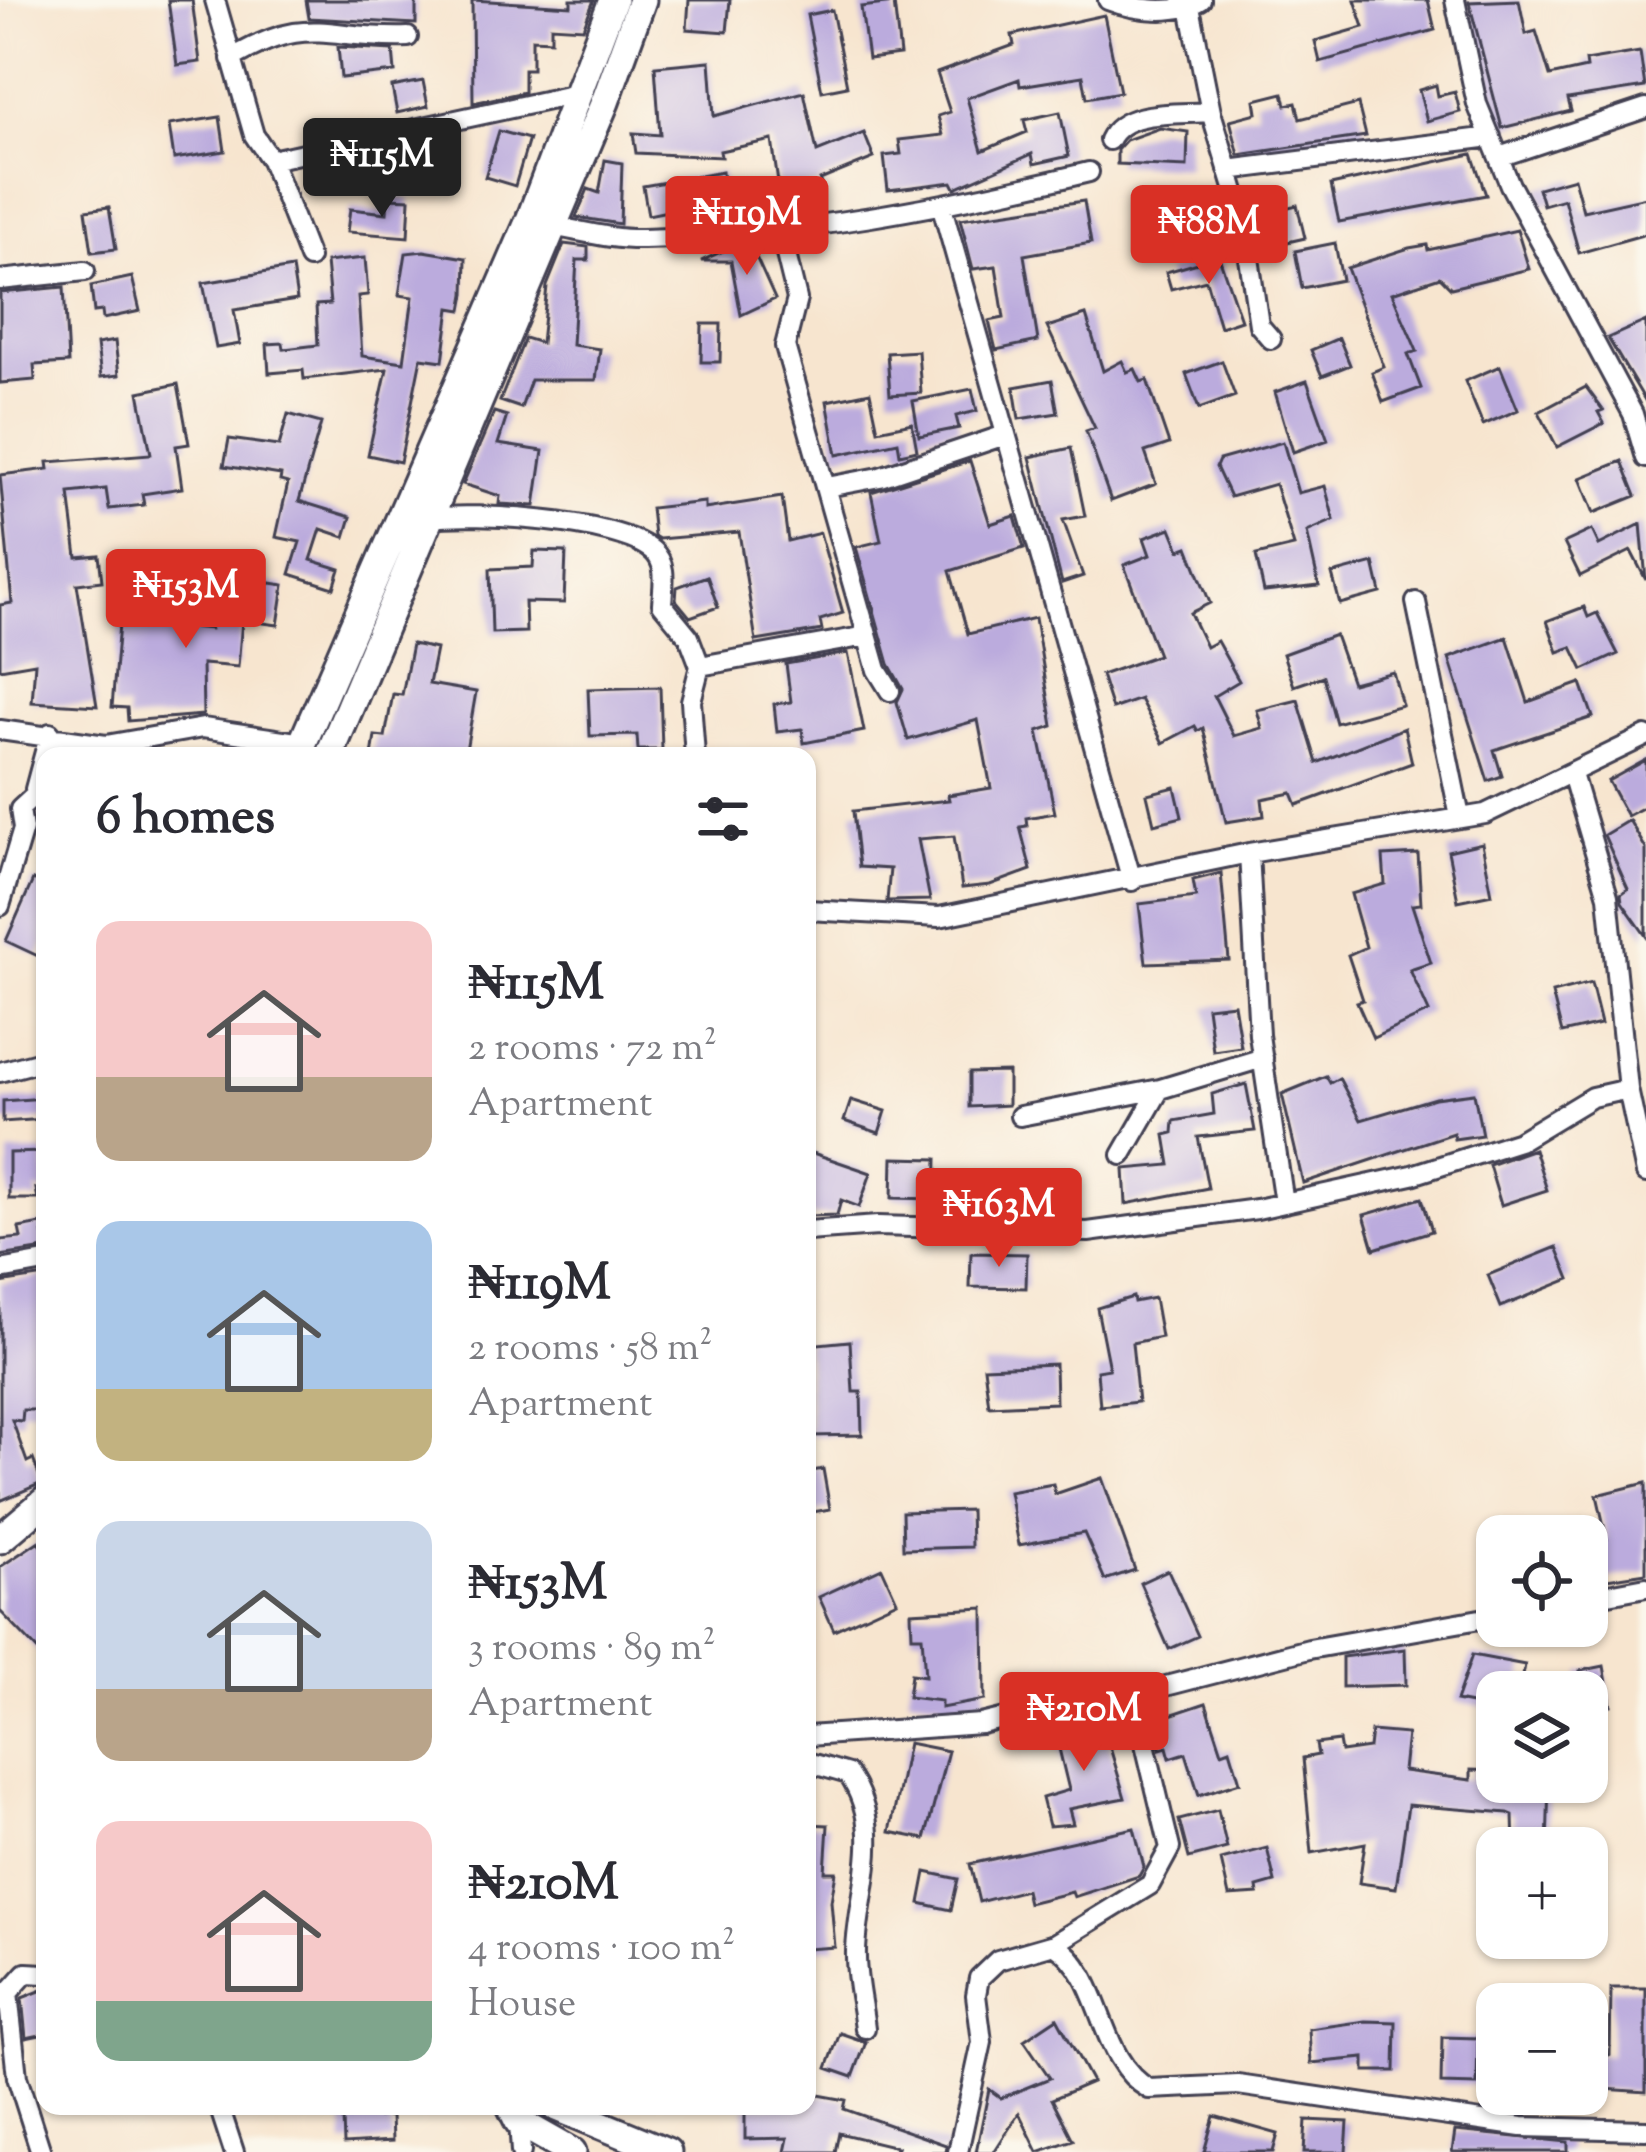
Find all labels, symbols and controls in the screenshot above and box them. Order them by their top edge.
pin: ₦115M [298,118,466,220]
text: ₦115M [330,129,434,185]
pin: ₦119M [663,176,831,278]
pin: ₦88M [1138,185,1280,287]
text: ₦119M [692,187,802,243]
text: ₦88M [1158,196,1260,252]
pin: ₦153M [102,549,270,651]
text: ₦153M [133,560,239,616]
text: 6 homes [96,783,275,856]
icon: filters [690,786,756,852]
text: ₦115M [468,949,604,1022]
icon: home [192,969,336,1113]
text: 2 rooms · 72 m² [468,1022,717,1078]
text: Apartment [468,1078,652,1134]
pin: ₦163M [915,1168,1083,1270]
text: ₦163M [943,1179,1055,1235]
text: ₦119M [468,1249,611,1322]
icon: home [192,1269,336,1413]
text: 2 rooms · 58 m² [468,1322,712,1378]
text: Apartment [468,1378,652,1434]
map controls [1476,1515,1608,2115]
button: locate [1476,1515,1608,1647]
text: ₦153M [468,1549,607,1622]
icon: home [192,1569,336,1713]
text: 3 rooms · 89 m² [468,1622,716,1678]
button: layers [1476,1671,1608,1803]
pin: ₦210M [1000,1672,1168,1774]
text: Apartment [468,1678,652,1734]
text: ₦210M [1026,1683,1142,1739]
button: + [1476,1827,1608,1959]
text: ₦210M [468,1849,619,1922]
icon: home [192,1869,336,2013]
text: 4 rooms · 100 m² [468,1922,735,1978]
text: House [468,1978,576,2034]
button: − [1476,1983,1608,2115]

